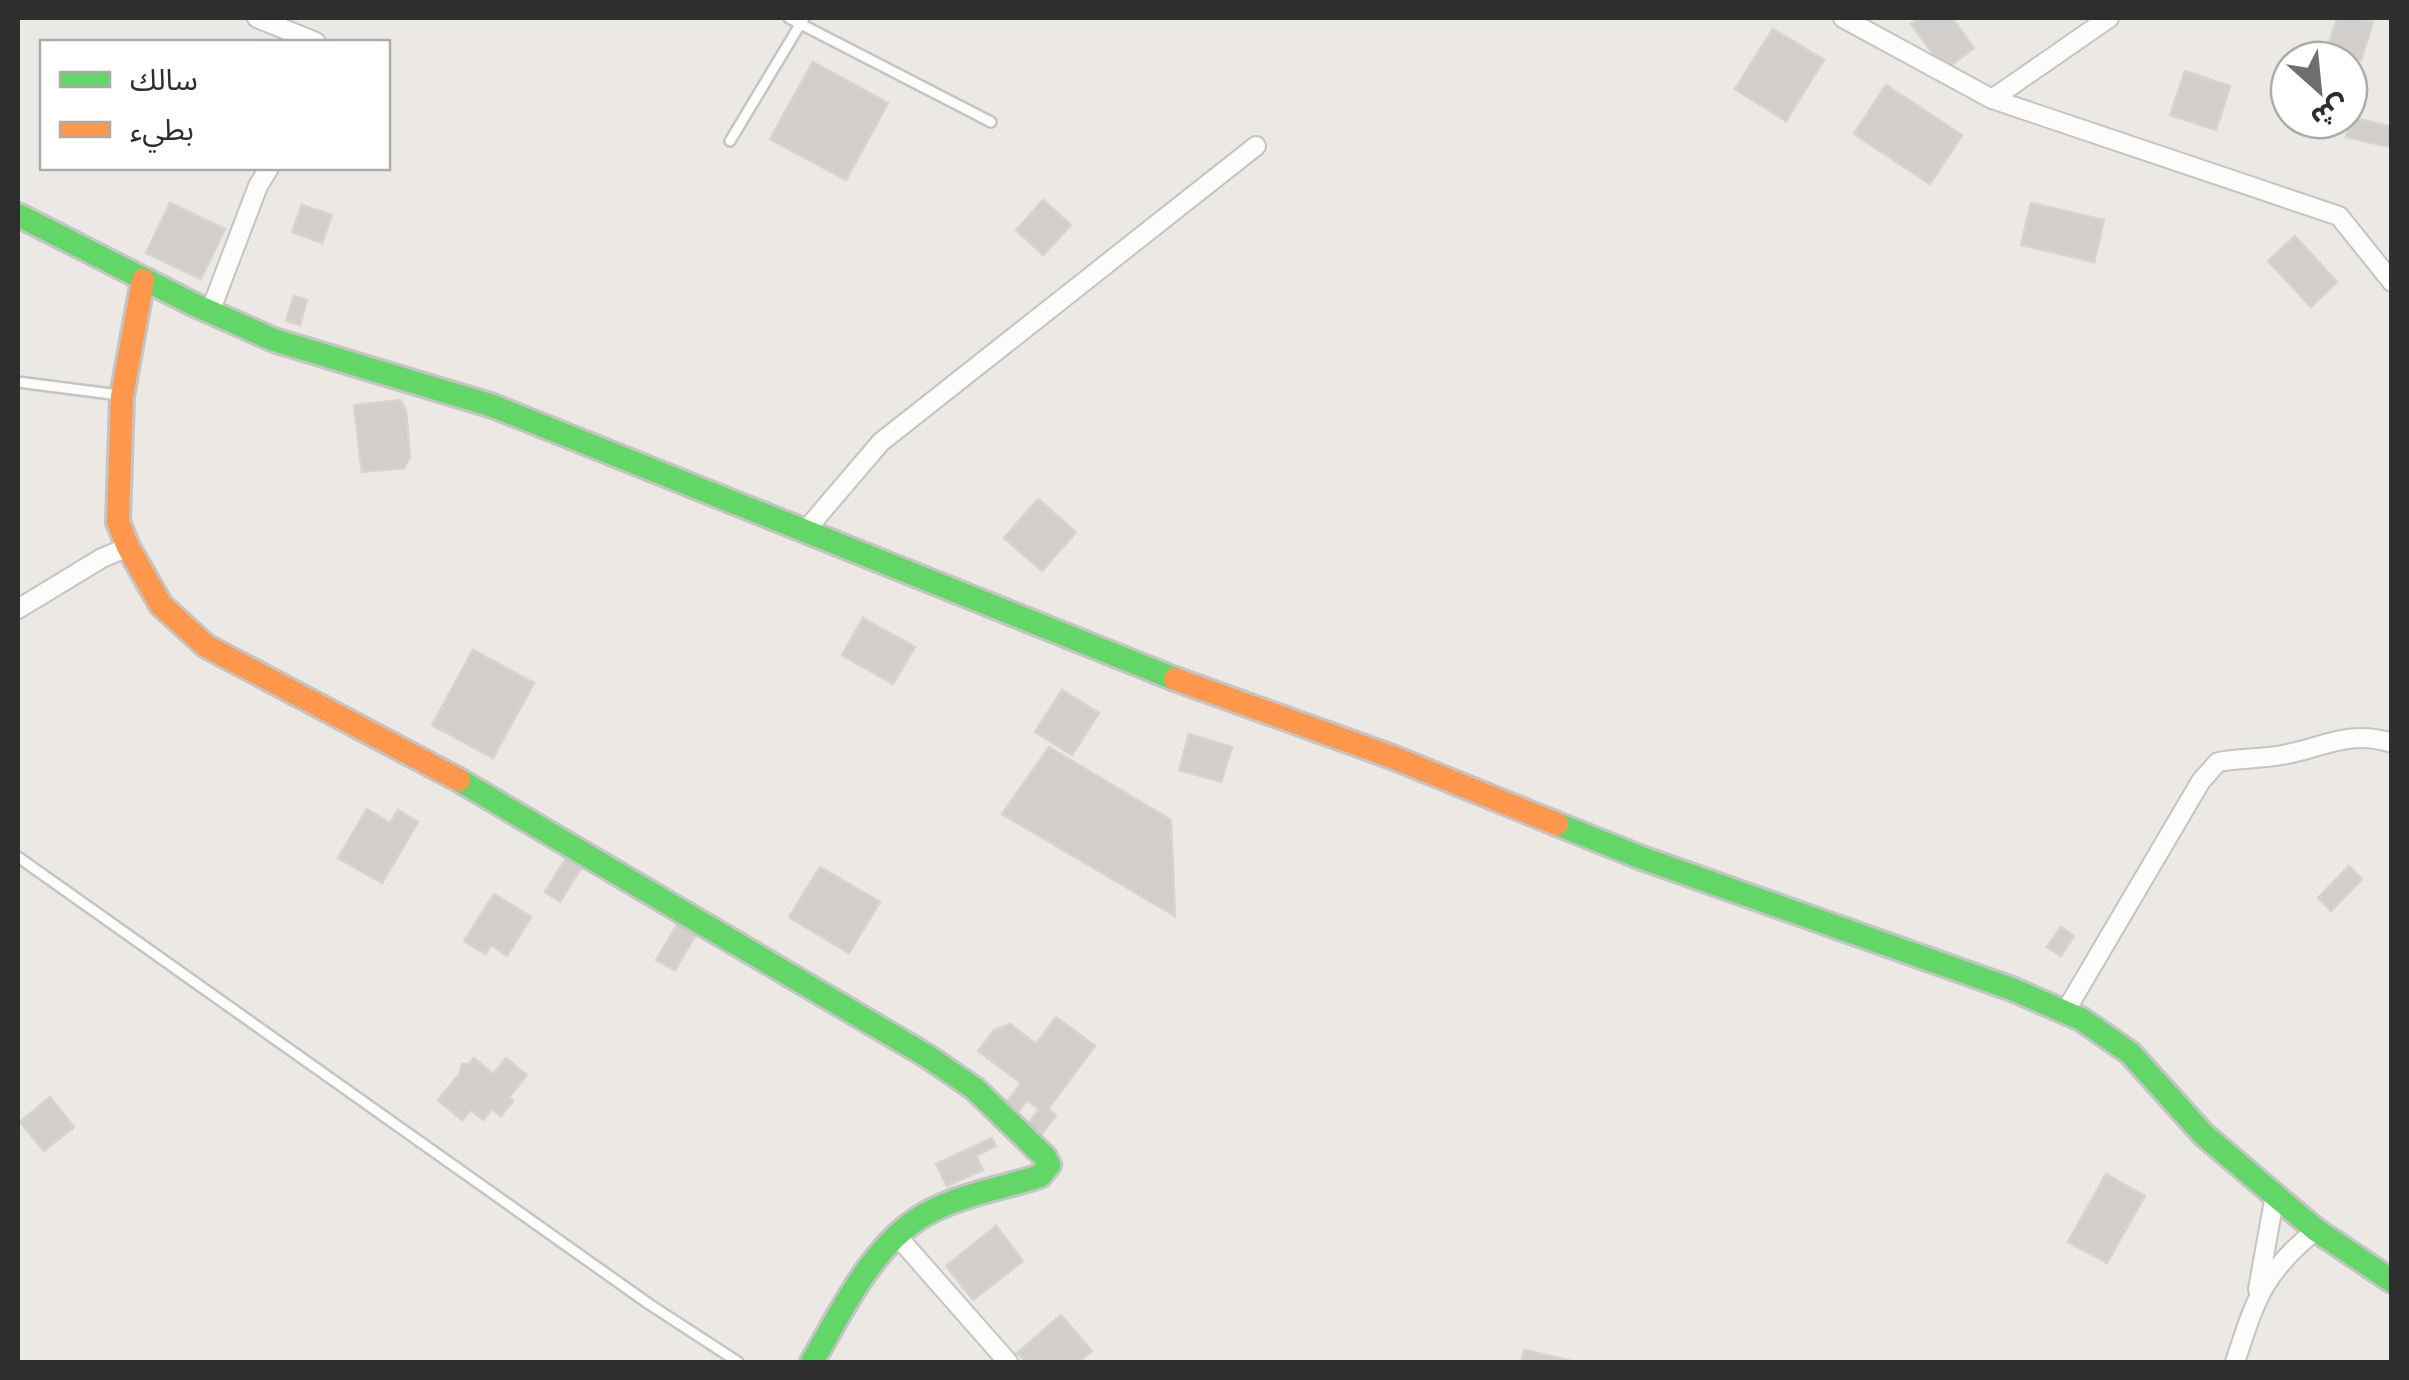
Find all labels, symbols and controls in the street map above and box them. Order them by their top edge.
legend [40,40,390,170]
north arrow [2269,40,2369,140]
text: سالك [130,60,198,96]
text: ش [2306,89,2356,137]
text: بطيء [130,110,194,153]

